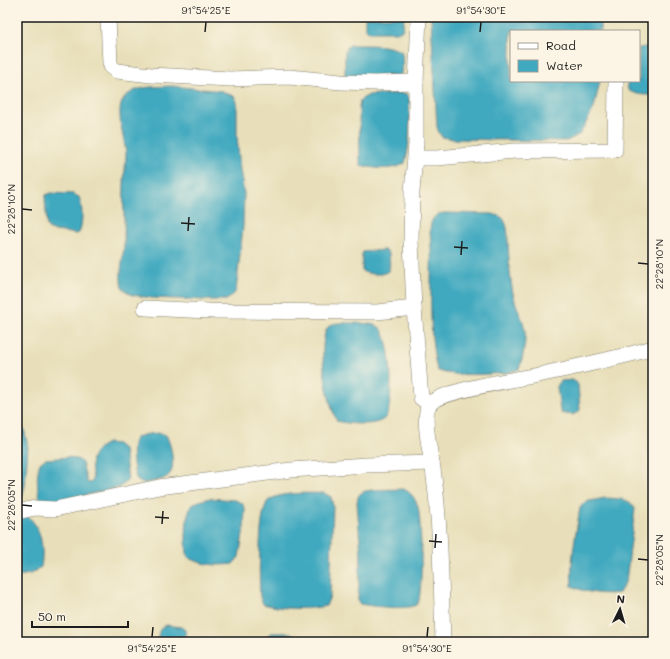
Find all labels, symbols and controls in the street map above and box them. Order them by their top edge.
text: 91°54'25"E [182,3,231,17]
text: 91°54'30"E [456,3,506,17]
legend [510,30,640,82]
text: Road [546,37,576,53]
text: Water [546,57,583,73]
text: 22°28'10"N [4,184,18,234]
text: 22°28'10"N [652,239,666,289]
text: 22°28'05"N [4,479,18,531]
text: 22°28'05"N [652,534,666,586]
north arrow [600,589,640,629]
text: N [616,591,626,606]
scale bar [32,603,128,629]
text: 50 m [38,608,66,624]
text: 91°54'25"E [128,641,177,655]
text: 91°54'30"E [402,641,452,655]

